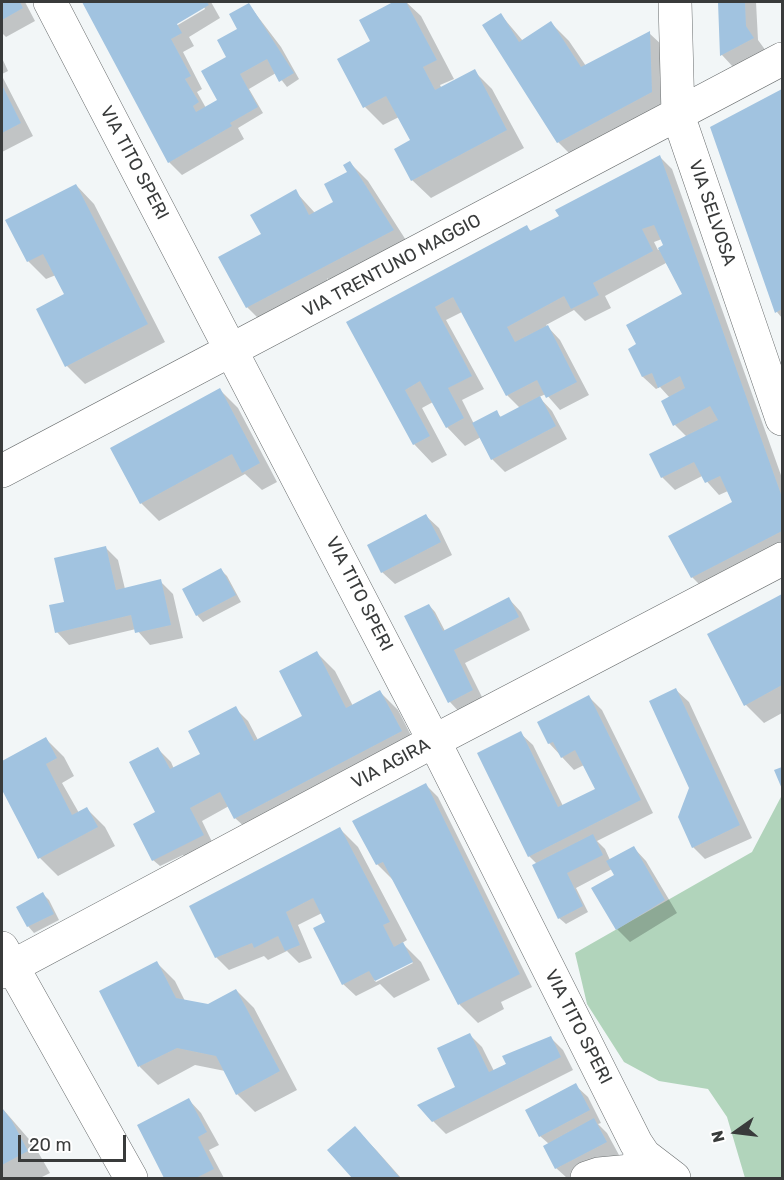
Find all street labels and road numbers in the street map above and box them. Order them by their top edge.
street label: VIA TITO SPERI [95,102,173,224]
street label: VIA SELVOSA [684,157,740,269]
street label: VIA TRENTUNO MAGGIO [299,210,485,322]
street label: VIA TITO SPERI [321,533,397,655]
street label: VIA AGIRA [348,734,434,794]
street label: VIA TITO SPERI [540,966,616,1088]

